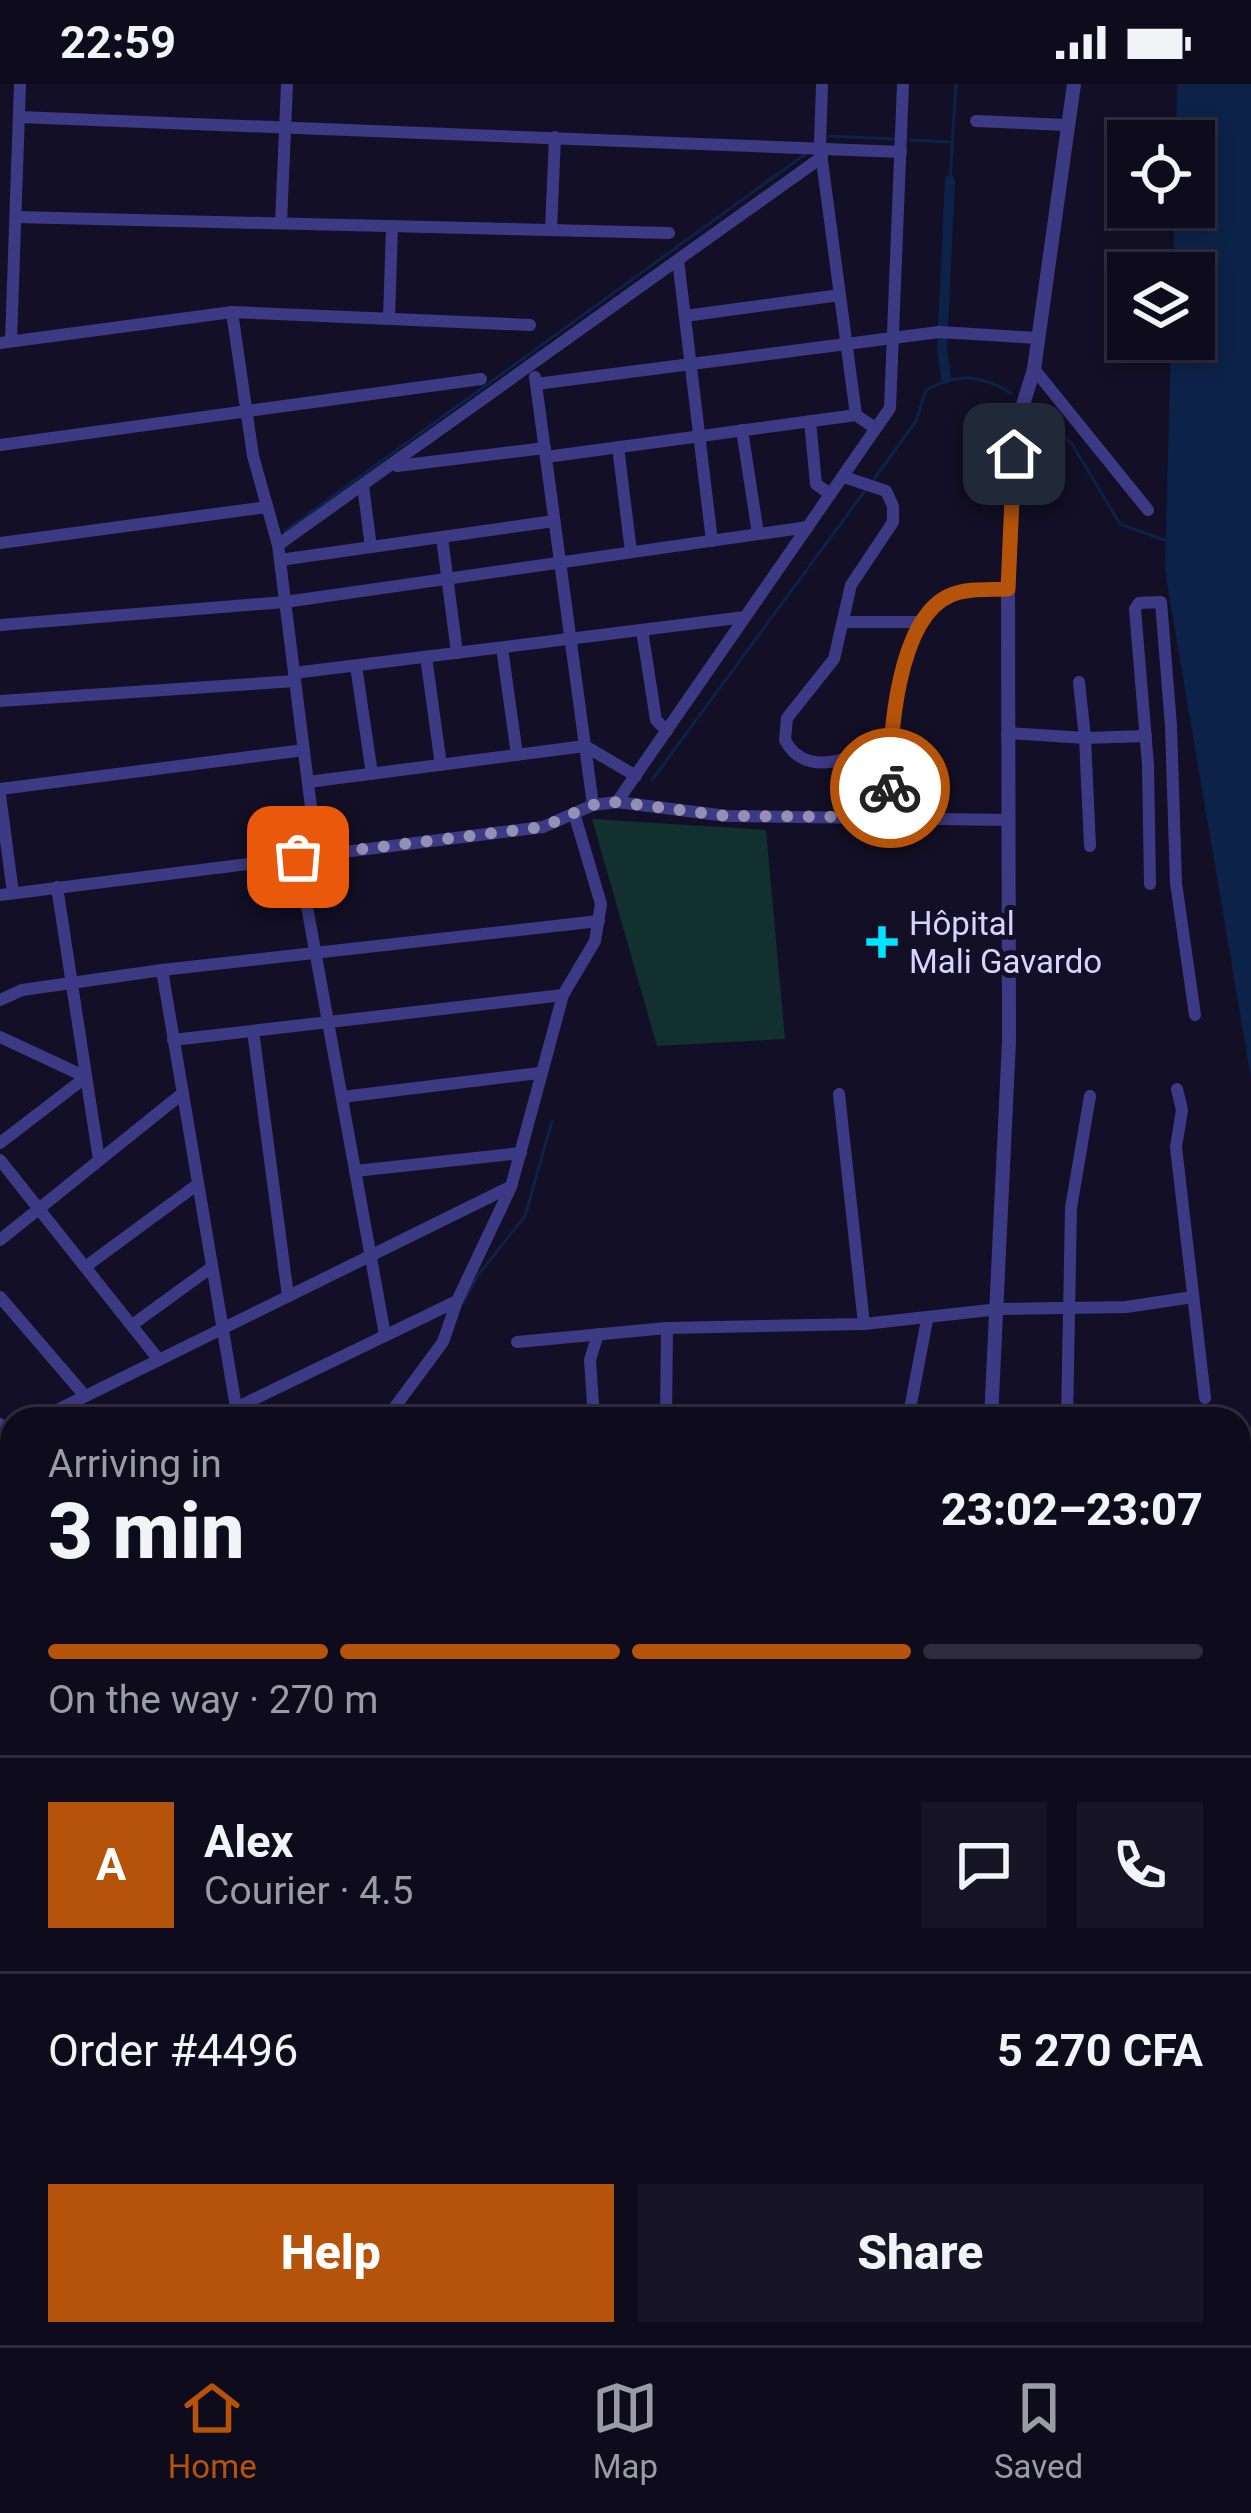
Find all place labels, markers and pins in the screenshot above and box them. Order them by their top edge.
pin [963,403,1065,505]
pin [247,806,349,908]
place label: Hôpital Mali Gavardo [909,904,1102,981]
marker: Hôpital Mali Gavardo [866,926,898,958]

